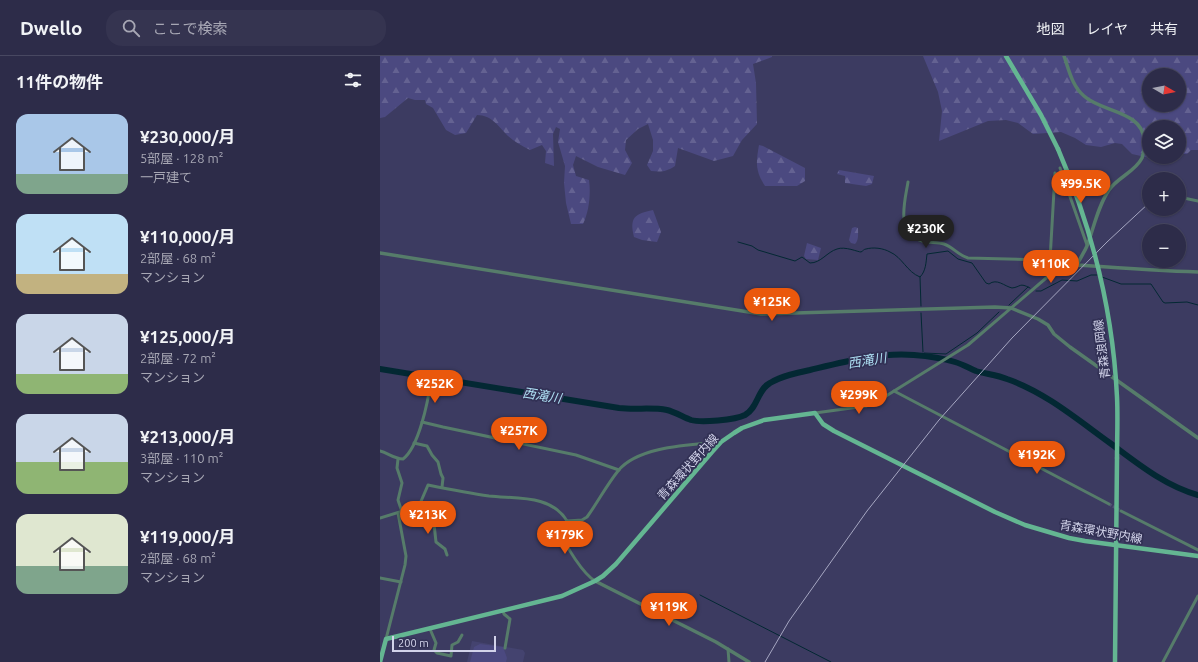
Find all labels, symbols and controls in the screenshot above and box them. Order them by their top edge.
search box [106,10,386,46]
text: Dwello [20,17,82,39]
icon: search [120,17,142,39]
text: ここで検索 [152,20,227,37]
text: 地図 [1036,21,1064,37]
text: レイヤ [1086,21,1128,37]
text: 共有 [1150,21,1178,37]
north arrow [1142,68,1186,112]
map controls [1142,68,1186,268]
icon: filters [342,69,364,91]
text: 11件の物件 [16,72,103,91]
button: layers [1142,120,1186,164]
text: ¥230,000/月 [140,127,235,146]
icon: home [48,130,96,178]
text: 5部屋 · 128 m² [140,151,223,165]
text: 一戸建て [140,170,192,184]
pin: ¥99.5K [1048,170,1114,204]
button: + [1142,172,1186,216]
text: ¥99.5K [1060,176,1102,190]
pin: ¥230K [898,215,954,249]
text: ¥230K [907,221,945,235]
button: − [1142,224,1186,268]
text: ¥110,000/月 [140,227,235,246]
icon: home [48,230,96,278]
pin: ¥110K [1023,250,1079,284]
text: 2部屋 · 68 m² [140,251,216,265]
text: ¥110K [1032,256,1070,270]
text: マンション [140,270,205,284]
pin: ¥125K [744,288,800,322]
text: ¥125K [753,294,791,308]
street label: 青森浪岡線 [1091,318,1112,380]
text: ¥125,000/月 [140,327,235,346]
icon: home [48,330,96,378]
water label: 西滝川 [847,350,889,370]
text: 2部屋 · 72 m² [140,351,216,365]
text: マンション [140,370,205,384]
pin: ¥252K [407,370,463,404]
text: ¥252K [416,376,454,390]
pin: ¥299K [831,381,887,415]
water label: 西滝川 [522,385,564,405]
text: ¥299K [840,387,878,401]
pin: ¥257K [491,417,547,451]
text: ¥257K [500,423,538,437]
text: ¥213,000/月 [140,427,235,446]
icon: home [48,430,96,478]
street label: 青森環状野内線 [655,431,721,502]
pin: ¥192K [1009,441,1065,475]
text: ¥192K [1018,447,1056,461]
text: 3部屋 · 110 m² [140,451,223,465]
text: マンション [140,470,205,484]
pin: ¥213K [400,501,456,535]
text: ¥213K [409,507,447,521]
street label: 青森環状野内線 [1059,518,1144,545]
pin: ¥179K [537,521,593,555]
text: ¥119,000/月 [140,527,235,546]
text: ¥179K [546,527,584,541]
icon: home [48,530,96,578]
text: 2部屋 · 68 m² [140,551,216,565]
text: マンション [140,570,205,584]
pin: ¥119K [641,593,697,627]
text: ¥119K [650,599,688,613]
scale bar [392,634,496,653]
text: 200 m [398,637,429,649]

